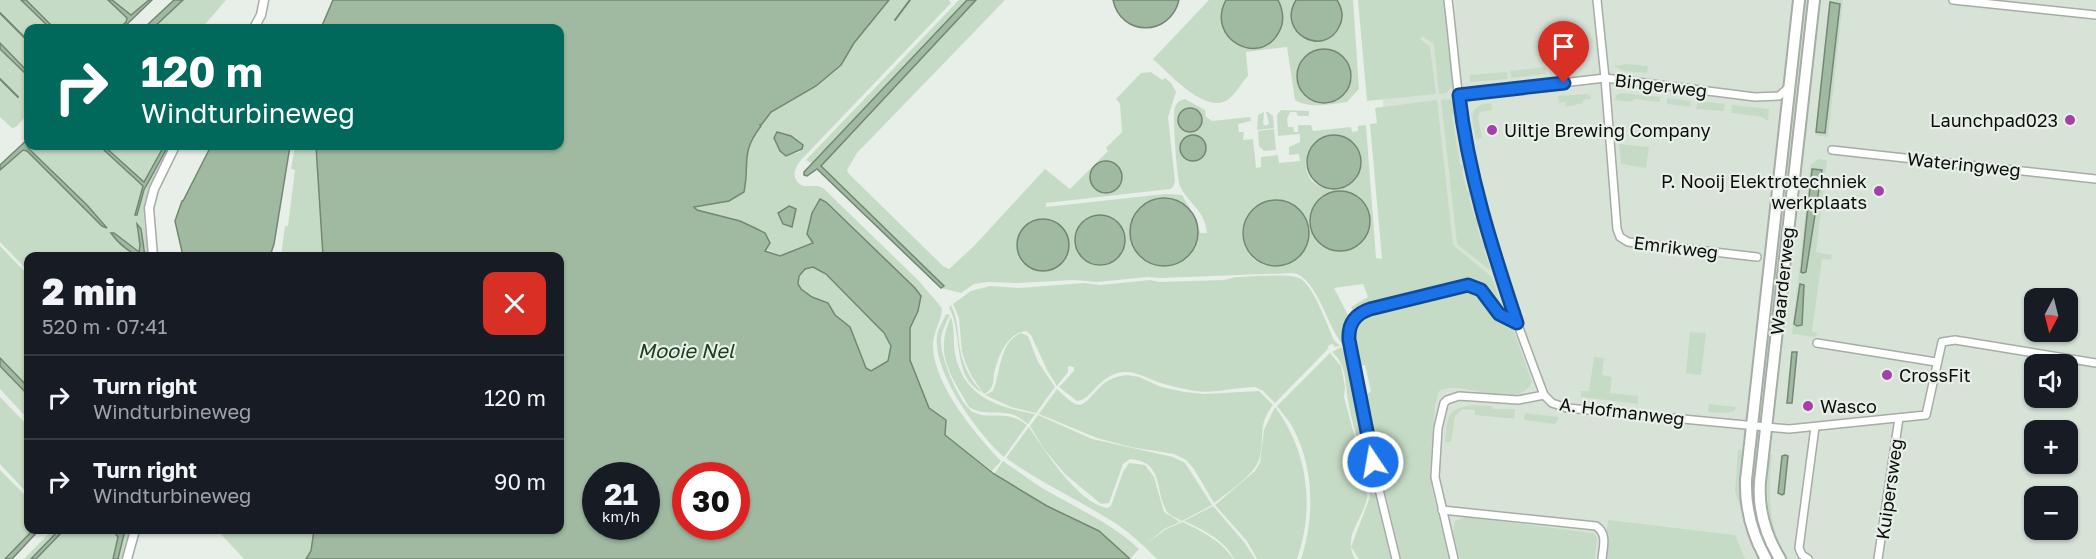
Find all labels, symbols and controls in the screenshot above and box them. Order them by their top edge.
pin [1538,21,1589,83]
icon: arrive [1547,30,1580,63]
text: 120 m [141,46,263,96]
icon: right [42,48,120,126]
street label: Bingerweg [1614,68,1708,102]
text: Windturbineweg [141,97,355,129]
place label: Launchpad023 [1930,109,2058,131]
marker: Launchpad023 [2063,113,2077,127]
place label: Uiltje Brewing Company [1504,119,1711,141]
marker: Uiltje Brewing Company [1485,123,1499,137]
street label: Wateringweg [1906,147,2022,181]
place label: P. Nooij Elektrotechniek werkplaats [1661,170,1867,213]
marker: P. Nooij Elektrotechniek werkplaats [1872,184,1886,198]
street label: Waarderweg [1765,226,1799,336]
street label: Emrikweg [1632,231,1720,263]
text: 2 min [42,270,137,313]
button: close [483,272,546,335]
north arrow [2024,288,2078,342]
map controls [2024,288,2078,540]
text: 520 m · 07:41 [42,314,167,338]
water label: Mooie Nel [638,338,735,362]
button: sound [2024,354,2078,408]
place label: CrossFit [1899,364,1971,386]
marker: CrossFit [1880,368,1894,382]
text: Turn right [93,372,197,399]
icon: right [42,381,75,414]
text: 120 m [484,384,546,411]
street label: A. Hofmanweg [1558,392,1686,430]
place label: Wasco [1820,395,1877,417]
text: Windturbineweg [93,399,251,423]
marker: Wasco [1801,399,1815,413]
button: + [2024,420,2078,474]
position arrow [1341,430,1405,494]
street label: Kuipersweg [1871,437,1907,541]
text: Turn right [93,456,197,483]
speed limit sign: 30 [672,462,750,540]
icon: right [42,465,75,498]
text: 90 m [494,468,546,495]
text: 21 [604,476,638,512]
text: Windturbineweg [93,483,251,507]
button: − [2024,486,2078,540]
text: km/h [602,507,640,525]

